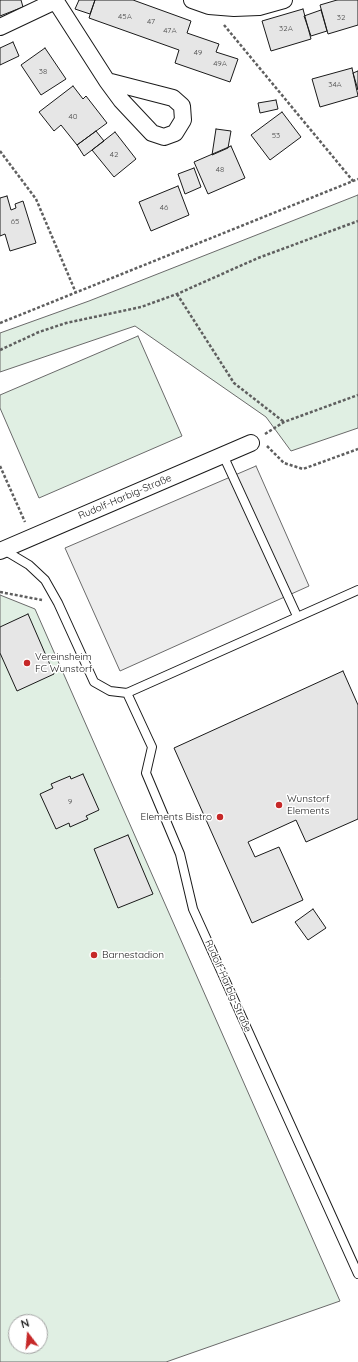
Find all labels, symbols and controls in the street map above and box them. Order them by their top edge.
house number: 45A [118,12,132,22]
house number: 32 [337,13,345,23]
house number: 47 [147,17,155,27]
house number: 32A [279,24,293,34]
house number: 47A [163,26,177,36]
house number: 49 [194,48,202,58]
house number: 49A [213,59,227,69]
house number: 38 [39,67,47,77]
house number: 34A [328,80,342,90]
house number: 40 [69,112,77,122]
house number: 53 [272,131,280,141]
house number: 42 [110,150,118,160]
house number: 48 [216,165,224,175]
house number: 46 [160,203,168,213]
house number: 65 [11,217,19,227]
street label: Rudolf-Harbig-Straße [77,472,173,522]
place label: Vereinsheim FC Wunstorf [35,651,92,674]
marker: Vereinsheim FC Wunstorf [22,658,32,668]
place label: Wunstorf Elements [287,793,330,816]
house number: 9 [68,797,72,807]
marker: Wunstorf Elements [274,800,284,810]
place label: Elements Bistro [141,811,212,823]
marker: Elements Bistro [215,812,225,822]
street label: Rudolf-Harbig-Straße [202,938,254,1034]
place label: Barnestadion [102,949,164,961]
marker: Barnestadion [89,950,99,960]
north arrow [8,1314,48,1354]
text: N [19,1316,31,1331]

